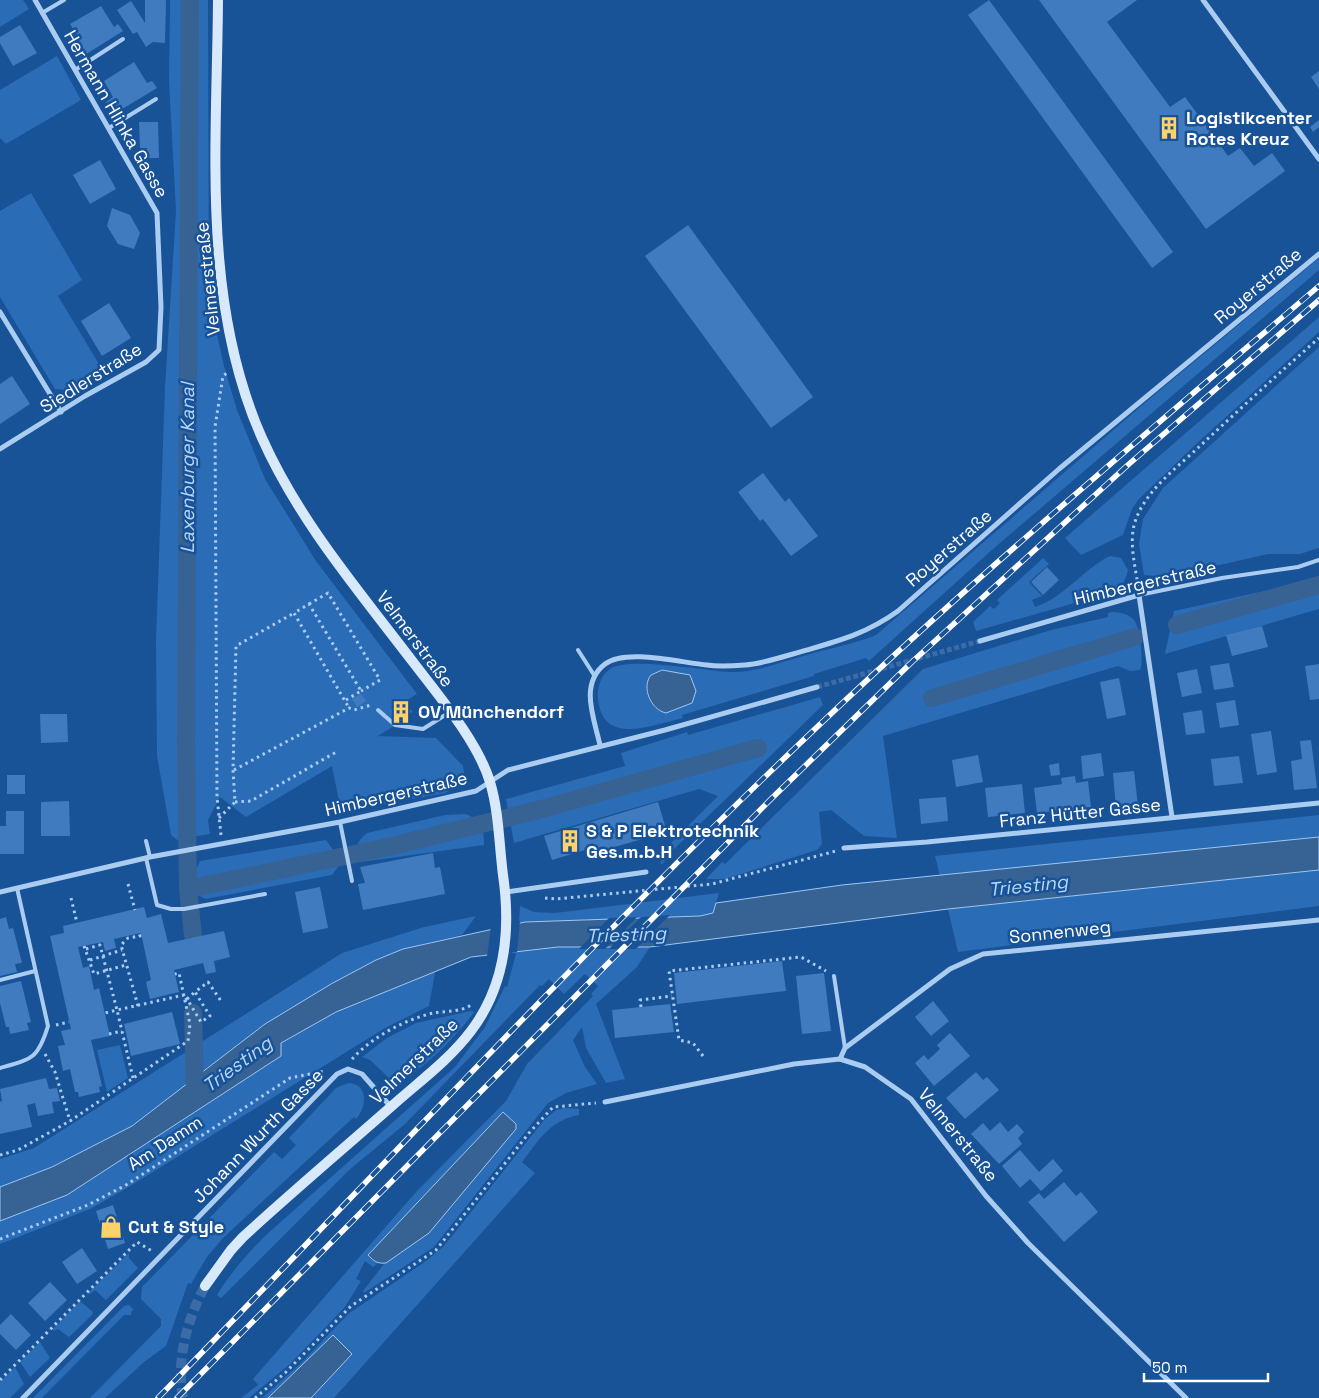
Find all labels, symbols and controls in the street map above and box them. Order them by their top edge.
street label: Hermann Hlinka Gasse [59,26,174,202]
place label: Logistikcenter Rotes Kreuz [1186,106,1312,150]
building icon: Logistikcenter Rotes Kreuz [1156,115,1182,141]
street label: Velmerstraße [190,221,225,337]
street label: Royerstraße [1209,242,1306,329]
street label: Siedlerstraße [36,337,146,418]
water label: Laxenburger Kanal [175,380,200,553]
street label: Royerstraße [901,504,997,591]
street label: Himbergerstraße [1071,555,1218,610]
street label: Velmerstraße [372,586,459,691]
building icon: OV Münchendorf [388,699,414,725]
place label: OV Münchendorf [418,700,564,723]
street label: Himbergerstraße [322,766,469,821]
street label: Franz Hütter Gasse [998,793,1162,832]
place label: S & P Elektrotechnik Ges.m.b.H [586,819,759,863]
building icon: S & P Elektrotechnik Ges.m.b.H [557,828,583,854]
water label: Triesting [987,869,1070,902]
street label: Sonnenweg [1008,915,1112,948]
water label: Triesting [586,921,667,948]
street label: Velmerstraße [364,1013,463,1109]
water label: Triesting [198,1030,278,1098]
street label: Johann Wurth Gasse [187,1063,328,1208]
street label: Velmerstraße [913,1083,1003,1186]
street label: Am Damm [123,1110,207,1175]
shop icon: Cut & Style [98,1214,124,1240]
place label: Cut & Style [128,1215,224,1238]
scale bar [1144,1350,1268,1382]
text: 50 m [1152,1358,1187,1377]

